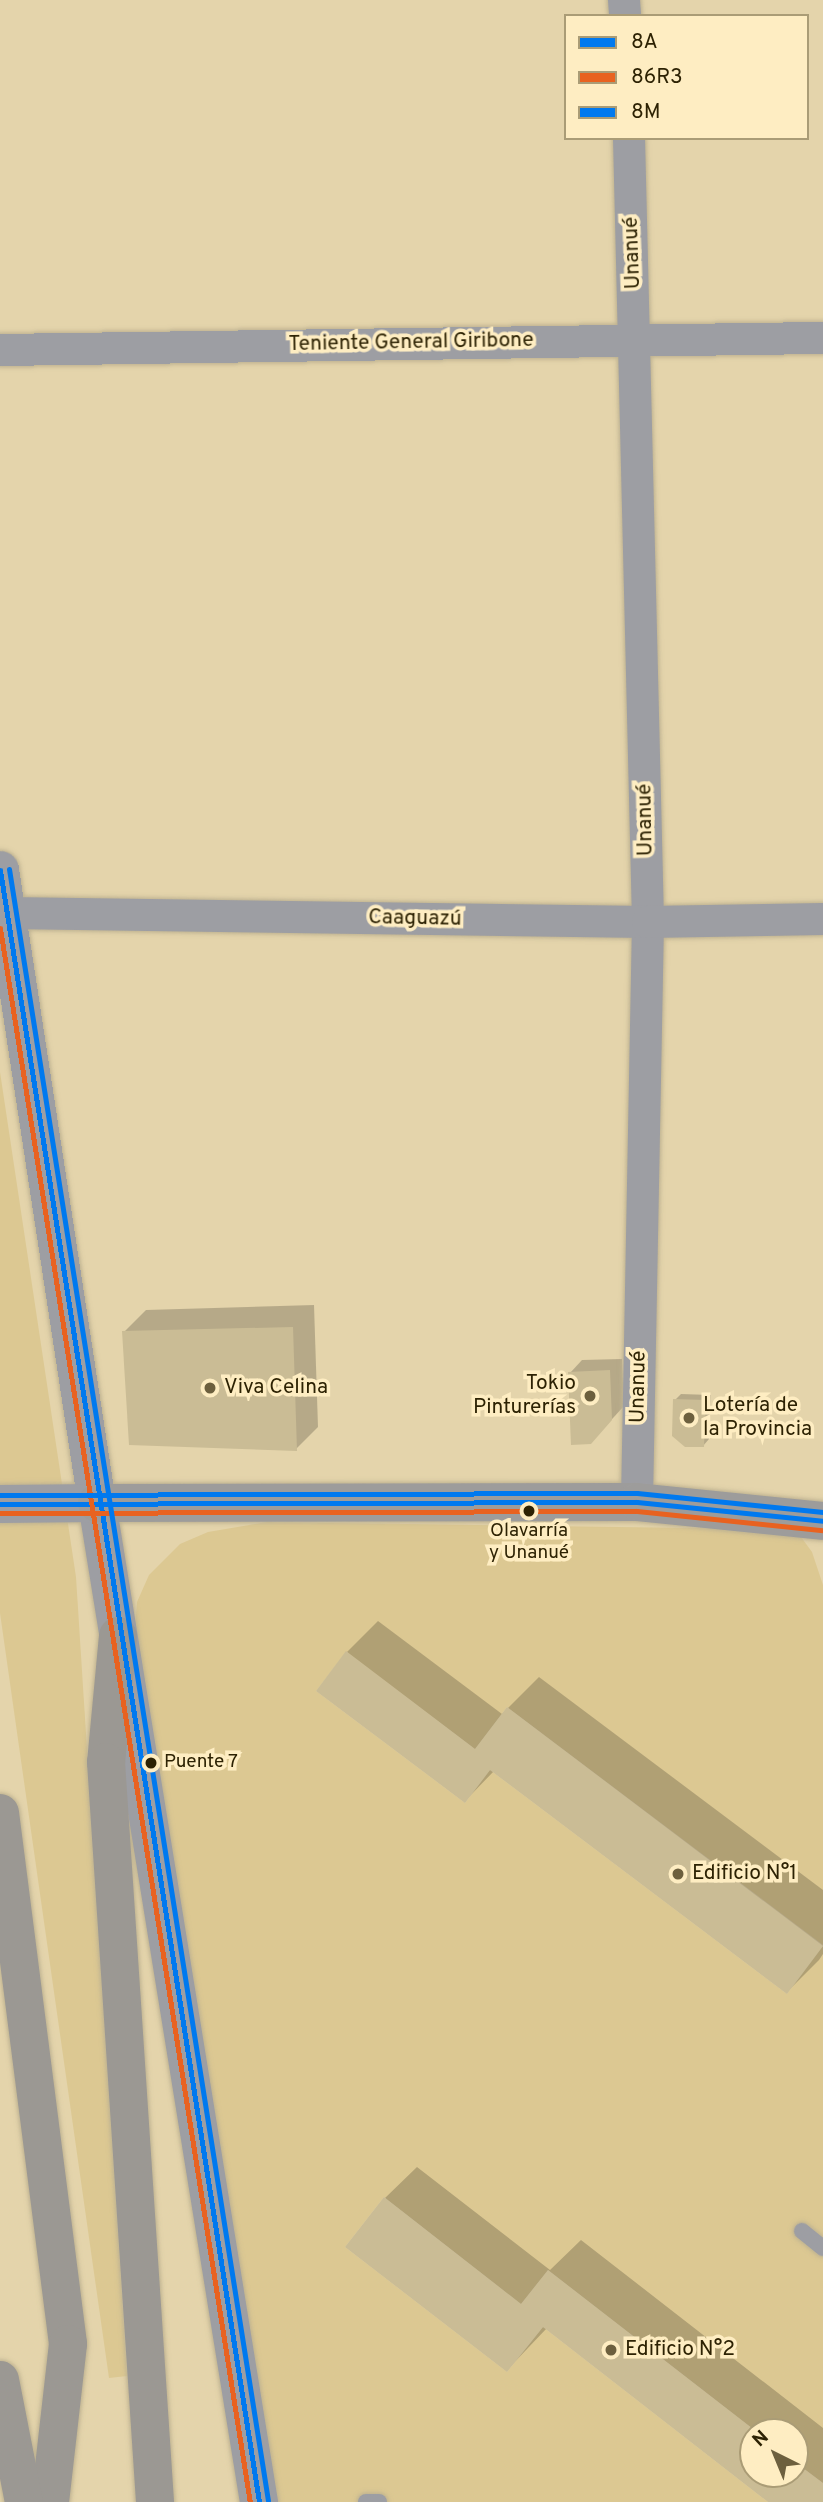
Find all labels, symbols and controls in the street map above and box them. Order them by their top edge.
legend [564,14,809,140]
text: 8A [631,29,658,56]
text: 86R3 [631,64,683,91]
text: 8M [631,99,661,126]
street label: Unanué [619,216,647,290]
street label: Teniente General Giribone [288,328,534,358]
street label: Unanué [633,784,659,856]
street label: Caaguazú [368,906,462,932]
street label: Unanué [626,1351,652,1423]
place label: Tokio Pinturerías [473,1371,576,1421]
place label: Viva Celina [224,1375,328,1401]
marker: Viva Celina [202,1380,218,1396]
marker: Tokio Pinturerías [582,1388,598,1404]
place label: Lotería de la Provincia [703,1393,812,1443]
marker: Lotería de la Provincia [681,1410,697,1426]
marker: Olavarría y Unanué [522,1504,536,1518]
place label: Olavarría y Unanué [489,1521,569,1565]
place label: Puente 7 [164,1752,239,1774]
marker: Puente 7 [144,1756,158,1770]
place label: Edificio N°1 [692,1861,797,1887]
marker: Edificio N°1 [670,1866,686,1882]
place label: Edificio N°2 [625,2337,735,2363]
marker: Edificio N°2 [603,2342,619,2358]
north arrow [739,2418,809,2488]
text: N [748,2426,774,2453]

